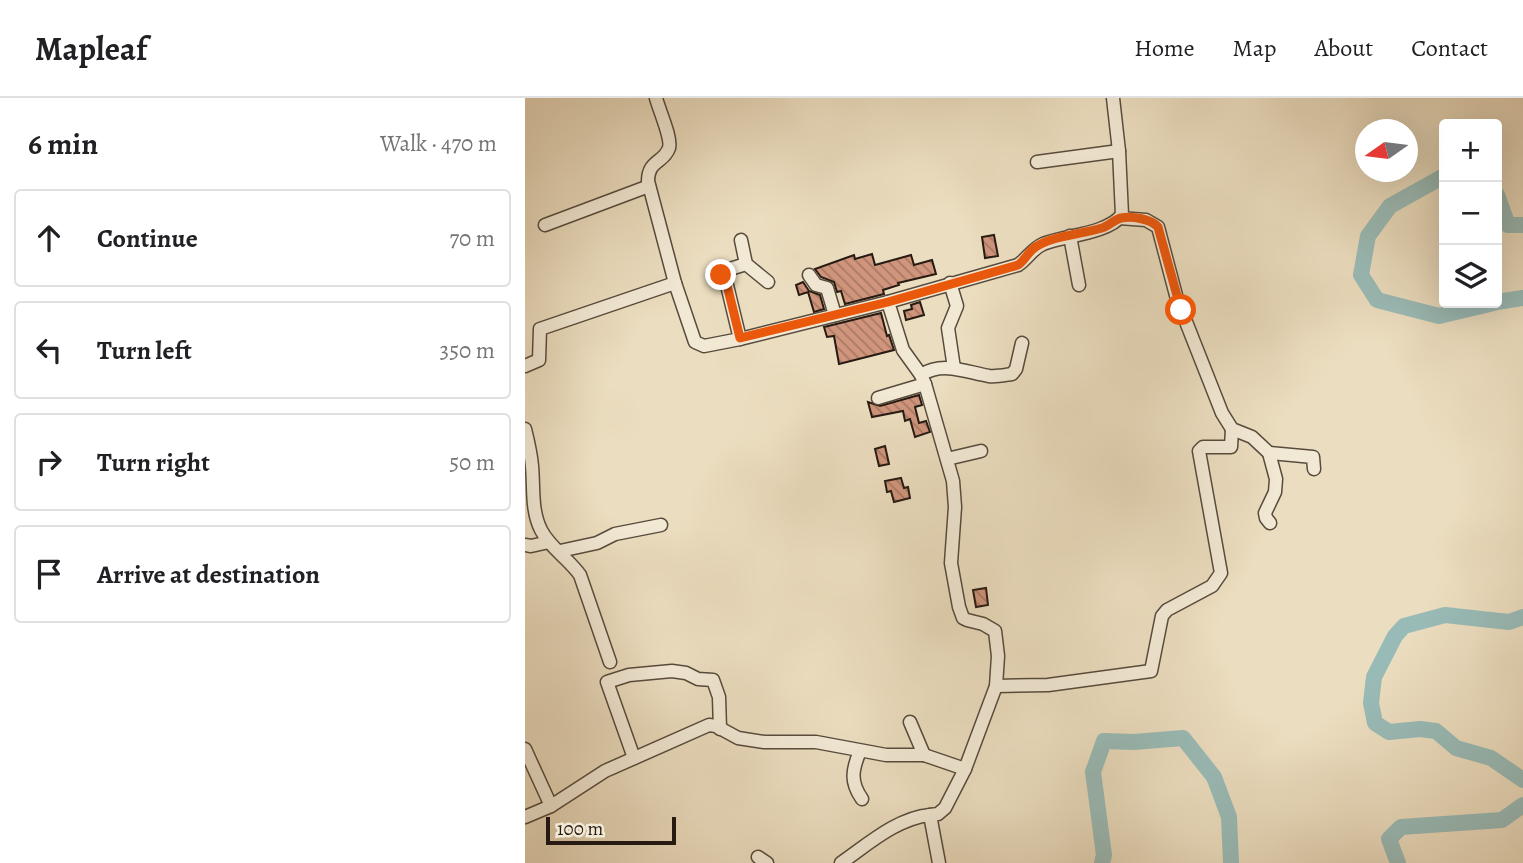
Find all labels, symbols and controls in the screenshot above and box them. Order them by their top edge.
text: Mapleaf [35,26,147,71]
text: Home [1134,32,1195,64]
text: Map [1233,32,1277,64]
text: About [1315,32,1373,64]
text: Contact [1411,32,1488,64]
north arrow [1355,119,1418,182]
map controls [1439,119,1502,308]
button: + [1439,119,1502,182]
text: 6 min [28,124,98,164]
text: Walk · 470 m [380,128,497,159]
button: − [1439,182,1502,245]
icon: ahead [30,219,68,257]
text: Continue [97,221,198,256]
text: 70 m [449,223,495,254]
button: layers [1439,245,1502,308]
route end [705,259,736,290]
route start [1165,294,1196,325]
icon: left [30,331,68,369]
text: Turn left [97,333,192,368]
text: 350 m [440,335,495,366]
icon: right [30,443,68,481]
text: Turn right [97,445,210,480]
text: 50 m [449,447,495,478]
icon: arrive [30,555,68,593]
text: Arrive at destination [97,557,320,592]
scale bar [546,814,675,846]
text: 100 m [557,816,603,842]

